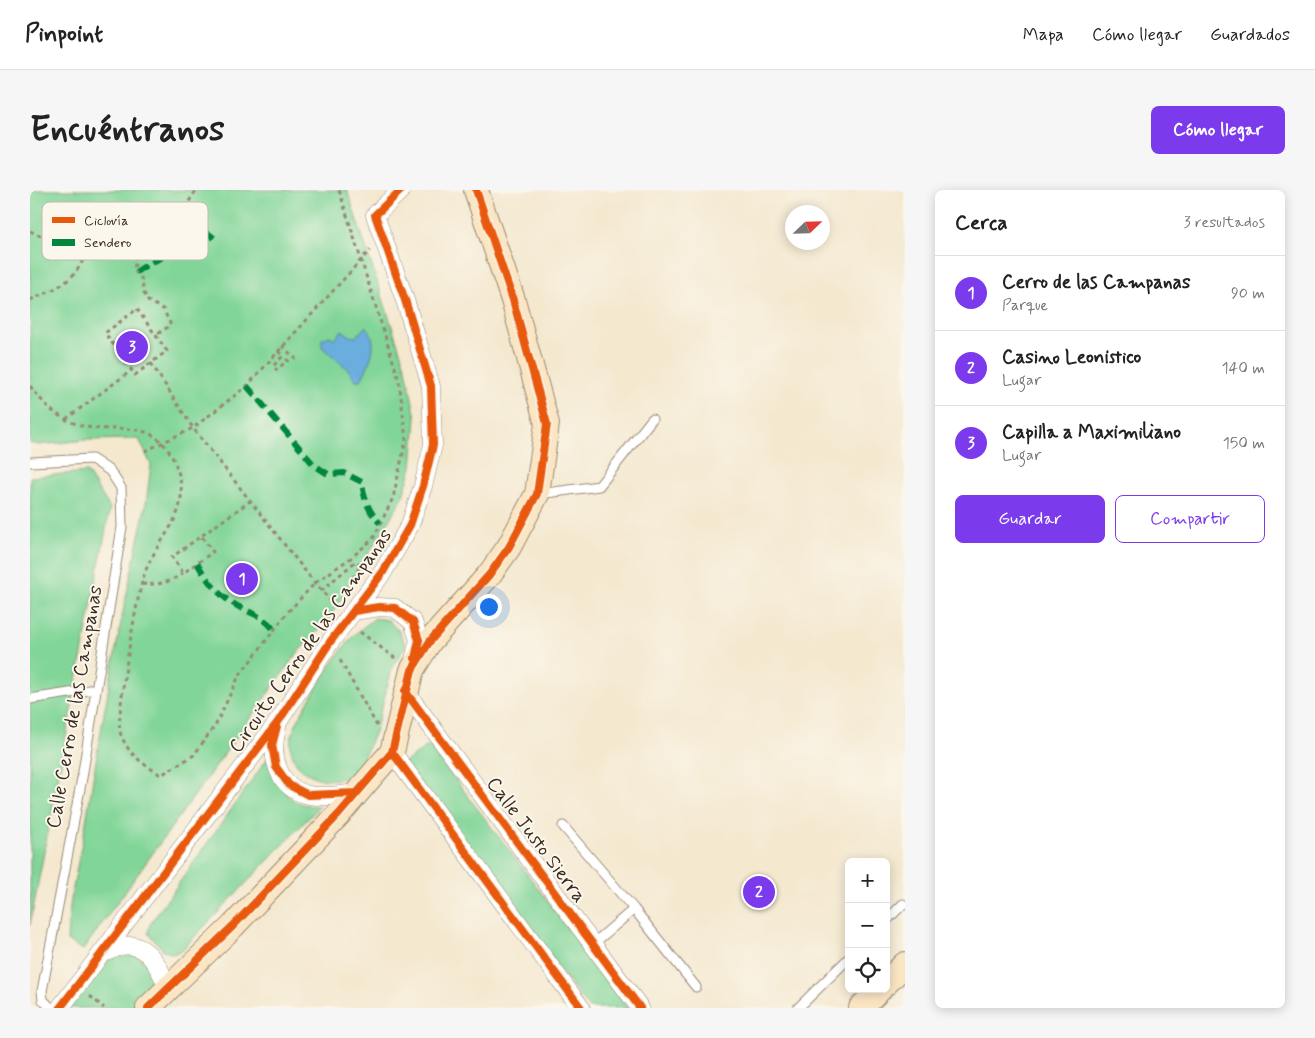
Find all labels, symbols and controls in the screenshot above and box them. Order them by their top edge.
text: Pinpoint [25,19,103,50]
text: Mapa [1023,23,1064,47]
text: Cómo llegar [1092,23,1182,47]
text: Guardados [1210,23,1290,47]
button: Cómo llegar [1151,106,1285,154]
text: Encuéntranos [30,107,225,153]
legend [42,202,208,260]
north arrow [785,205,830,250]
text: Cerca [955,209,1008,237]
text: Ciclovía [84,212,128,230]
text: 3 resultados [1184,212,1265,233]
text: Sendero [84,234,131,252]
text: Cerro de las Campanas [1002,270,1190,295]
text: 1 [967,283,975,304]
text: 90 m [1231,283,1265,304]
text: Parque [1002,295,1048,316]
pin: 3 [116,328,148,366]
text: Casino Leonistico [1002,345,1141,370]
text: 2 [967,358,975,379]
text: 140 m [1221,358,1265,379]
text: Lugar [1002,370,1041,391]
text: Capilla a Maximiliano [1002,420,1181,445]
text: 3 [967,433,975,454]
text: 150 m [1223,433,1265,454]
text: Lugar [1002,445,1041,466]
button: Guardar [955,495,1105,543]
button: Compartir [1115,495,1265,543]
street label: Circuito Cerro de las Campanas [223,523,399,759]
pin: 1 [226,560,258,598]
street label: Calle Cerro de las Campanas [40,583,110,831]
your location [476,594,502,620]
street label: Calle Justo Sierra [480,771,592,909]
map controls [845,858,890,993]
button: + [845,858,890,903]
pin: 2 [743,873,775,911]
button: − [845,903,890,948]
button: locate [845,948,890,993]

